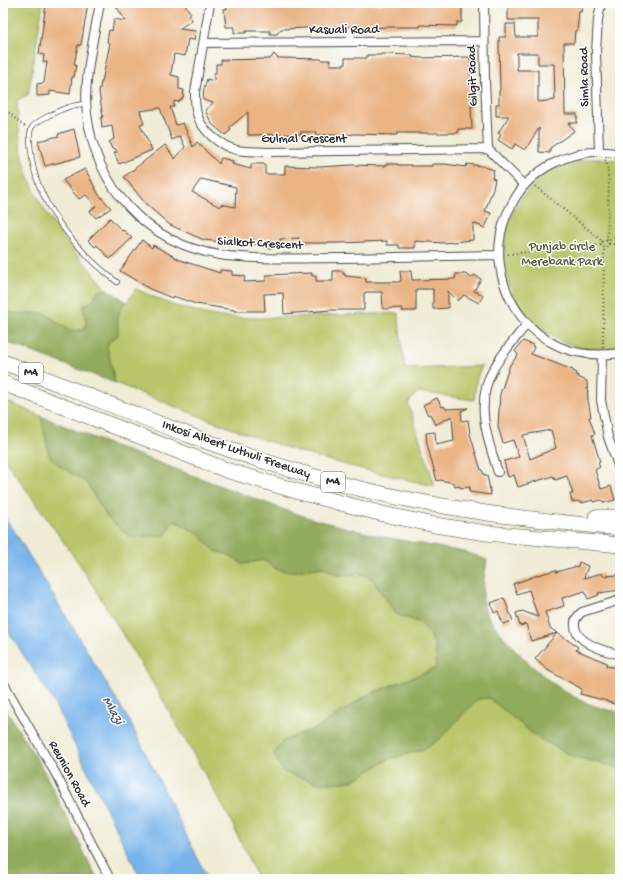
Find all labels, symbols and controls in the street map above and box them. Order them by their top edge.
street label: Kasuali Road [309,23,380,38]
street label: Gilgit Road [464,44,482,107]
street label: Simla Road [577,46,593,107]
street label: Gulmal Crescent [261,132,348,147]
street label: Sialkot Crescent [217,234,305,254]
park label: Punjab circle Merebank Park [522,240,604,270]
road number: M4 [19,363,43,383]
street label: Inkosi Albert Luthuli Freeway [160,418,313,483]
road number: M4 [321,472,345,492]
water label: Mlazi [97,694,128,730]
street label: Reunion Road [45,738,94,811]

